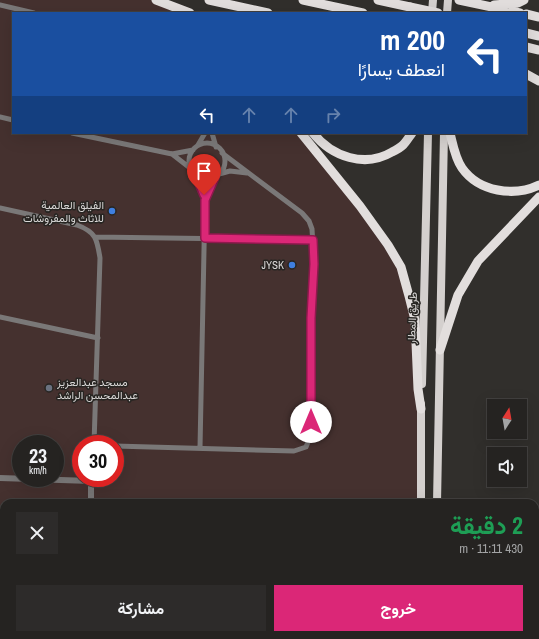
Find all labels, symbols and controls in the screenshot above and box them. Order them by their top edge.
text: 200 m [380,21,445,59]
icon: left [459,28,511,80]
text: انعطف يسارًا [358,57,445,82]
icon: left [196,104,218,126]
icon: ahead [238,104,260,126]
icon: ahead [280,104,302,126]
icon: right [322,104,344,126]
pin [187,154,221,195]
icon: arrive [193,160,215,182]
place label: الفيلق العالمية للاثاث والمفروشات [23,198,104,225]
marker: الفيلق العالمية للاثاث والمفروشات [107,206,117,216]
place label: JYSK [261,258,284,272]
marker: JYSK [287,260,297,270]
street label: طريق المطار [404,292,420,345]
place label: مسجد عبدالعزيز عبدالمحسن الراشد [56,375,138,402]
marker: مسجد عبدالعزيز عبدالمحسن الراشد [44,383,54,393]
north arrow [487,399,527,439]
map controls [487,399,527,487]
position arrow [290,401,332,443]
speed limit sign: 30 [72,435,124,487]
text: 23 [29,442,47,469]
button: sound [487,447,527,487]
text: km/h [29,464,47,477]
text: 2 دقيقة [450,509,523,541]
button: close [16,512,58,554]
text: 430 m · 11:11 [459,540,523,557]
button: مشاركة [16,585,266,631]
button: خروج [274,585,523,631]

